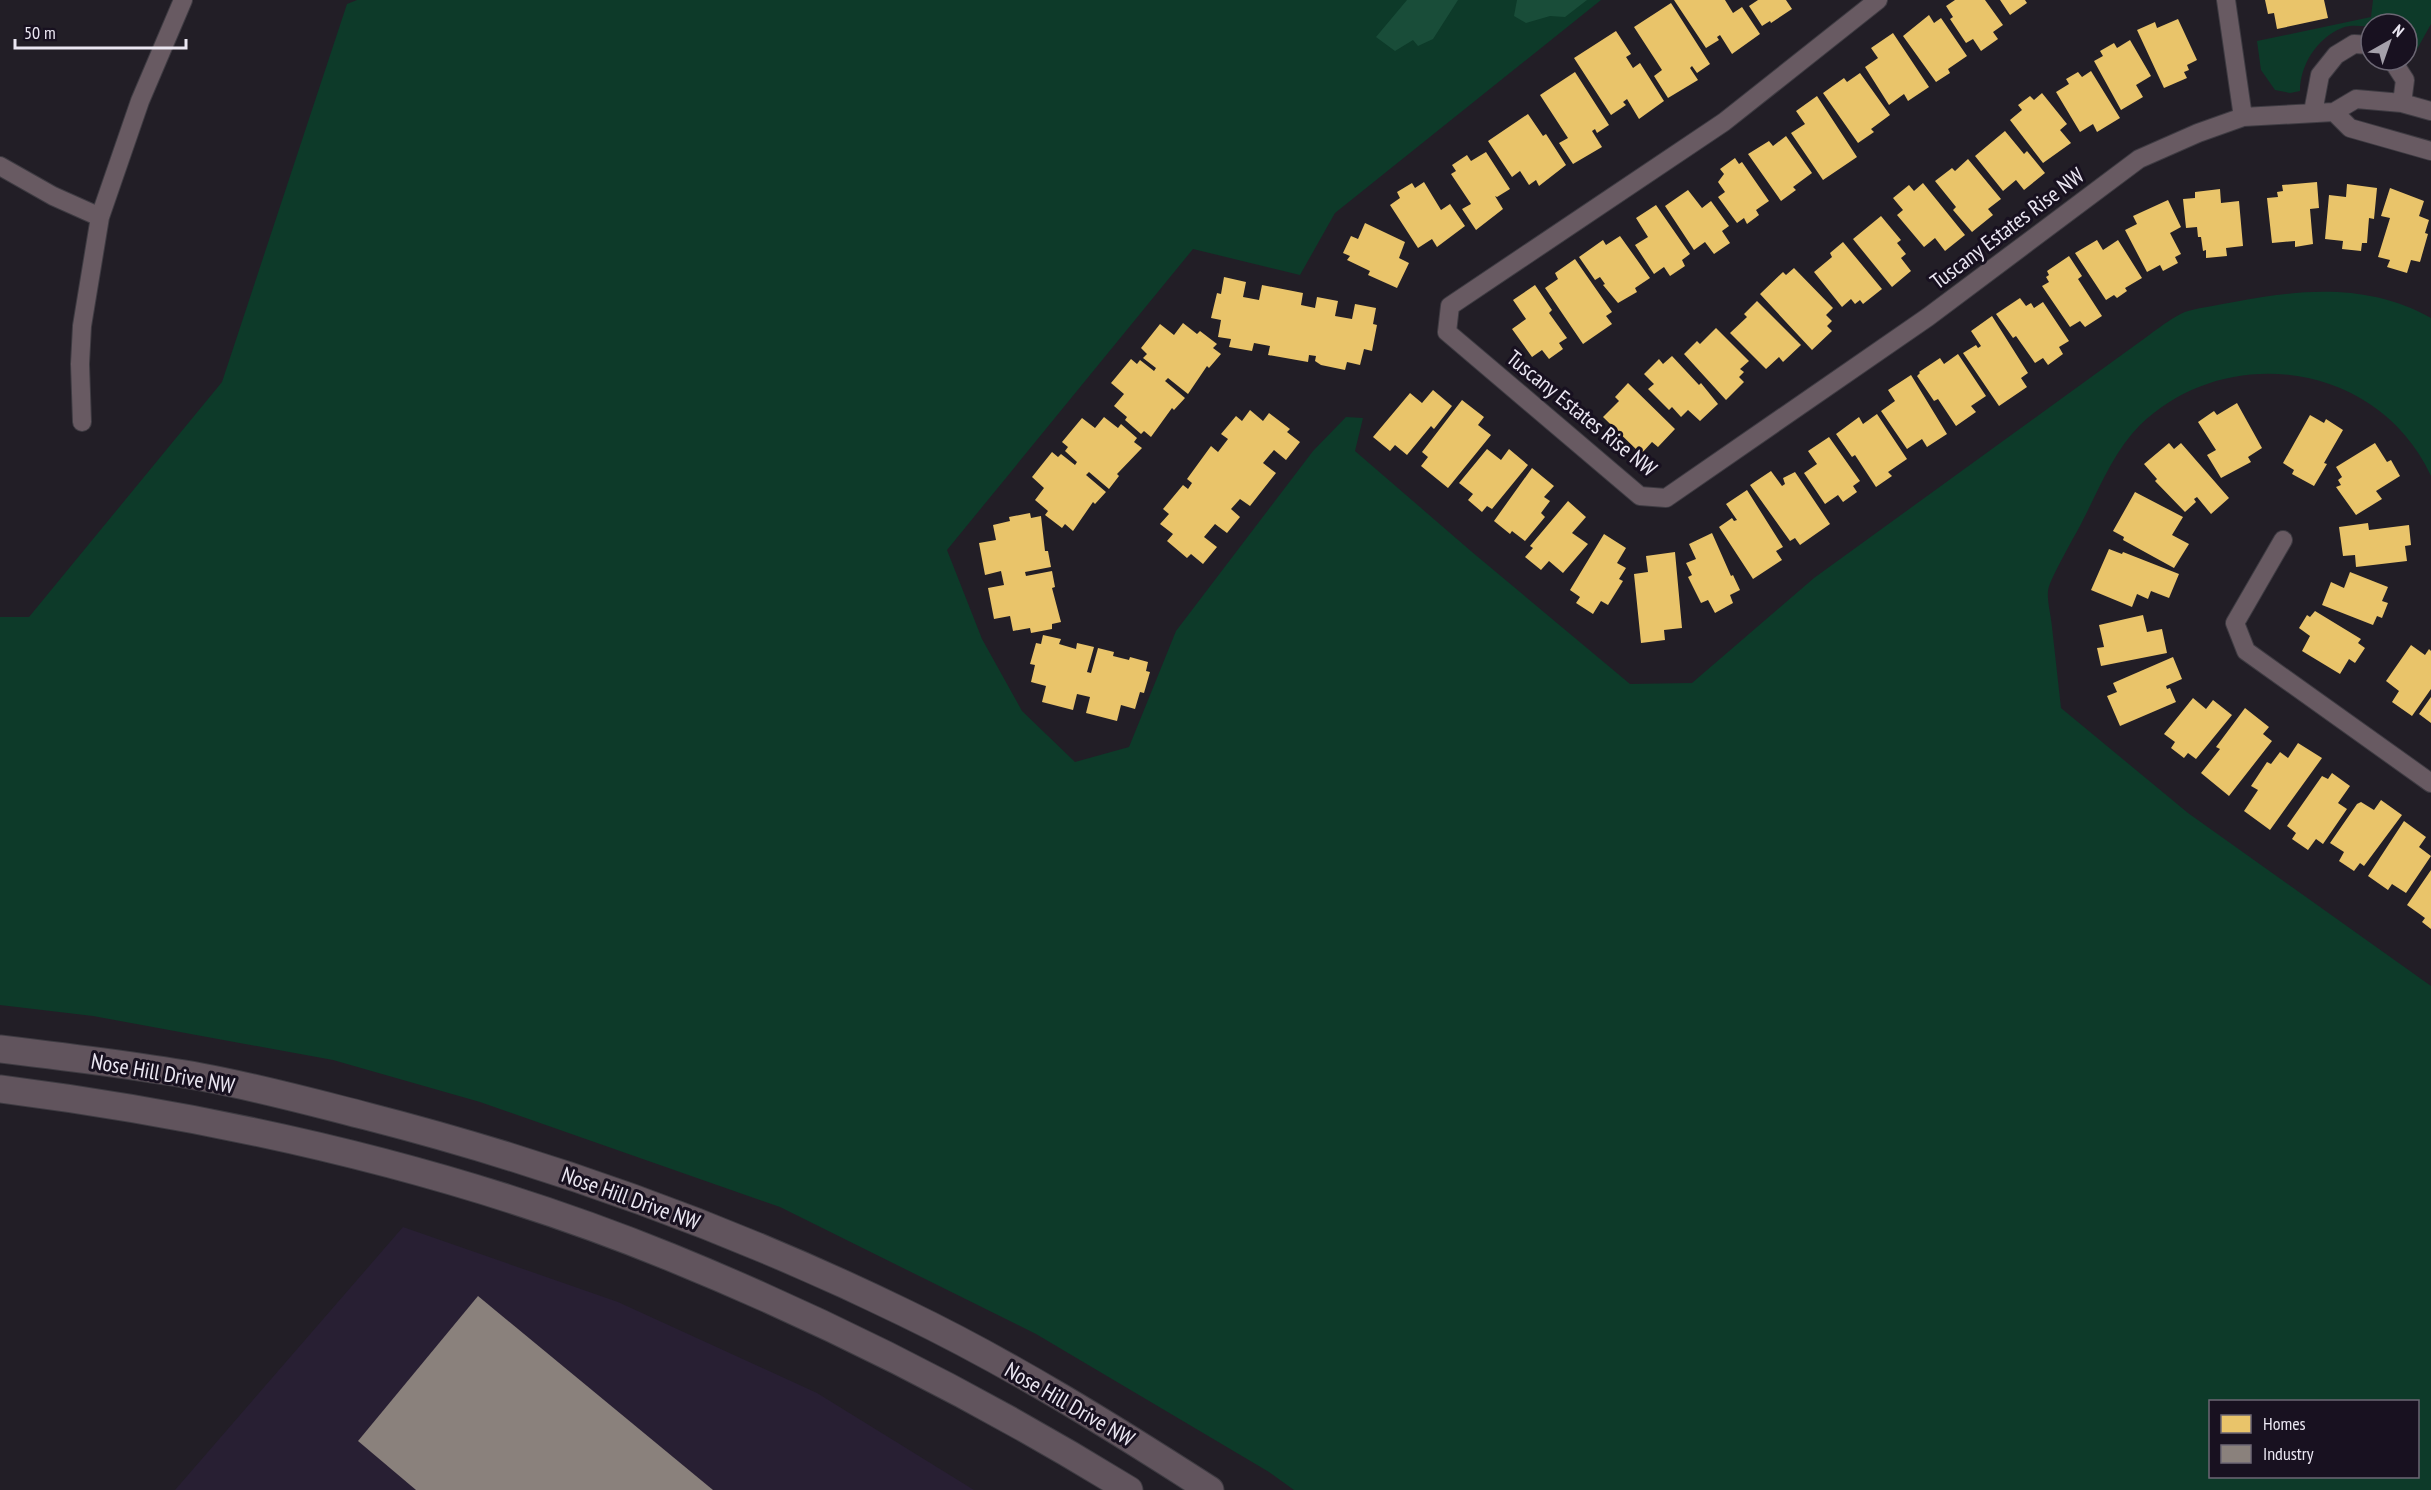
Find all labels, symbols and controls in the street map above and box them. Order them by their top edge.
scale bar [15,12,186,50]
north arrow [2359,12,2419,72]
text: N [2389,20,2408,41]
text: 50 m [24,21,56,44]
street label: Tuscany Estates Rise NW [1925,161,2090,295]
street label: Tuscany Estates Rise NW [1501,344,1663,482]
street label: Nose Hill Drive NW [89,1047,237,1099]
street label: Nose Hill Drive NW [558,1160,704,1236]
street label: Nose Hill Drive NW [1000,1356,1140,1453]
legend [2209,1400,2419,1478]
text: Homes [2263,1412,2306,1435]
text: Industry [2263,1442,2314,1465]

